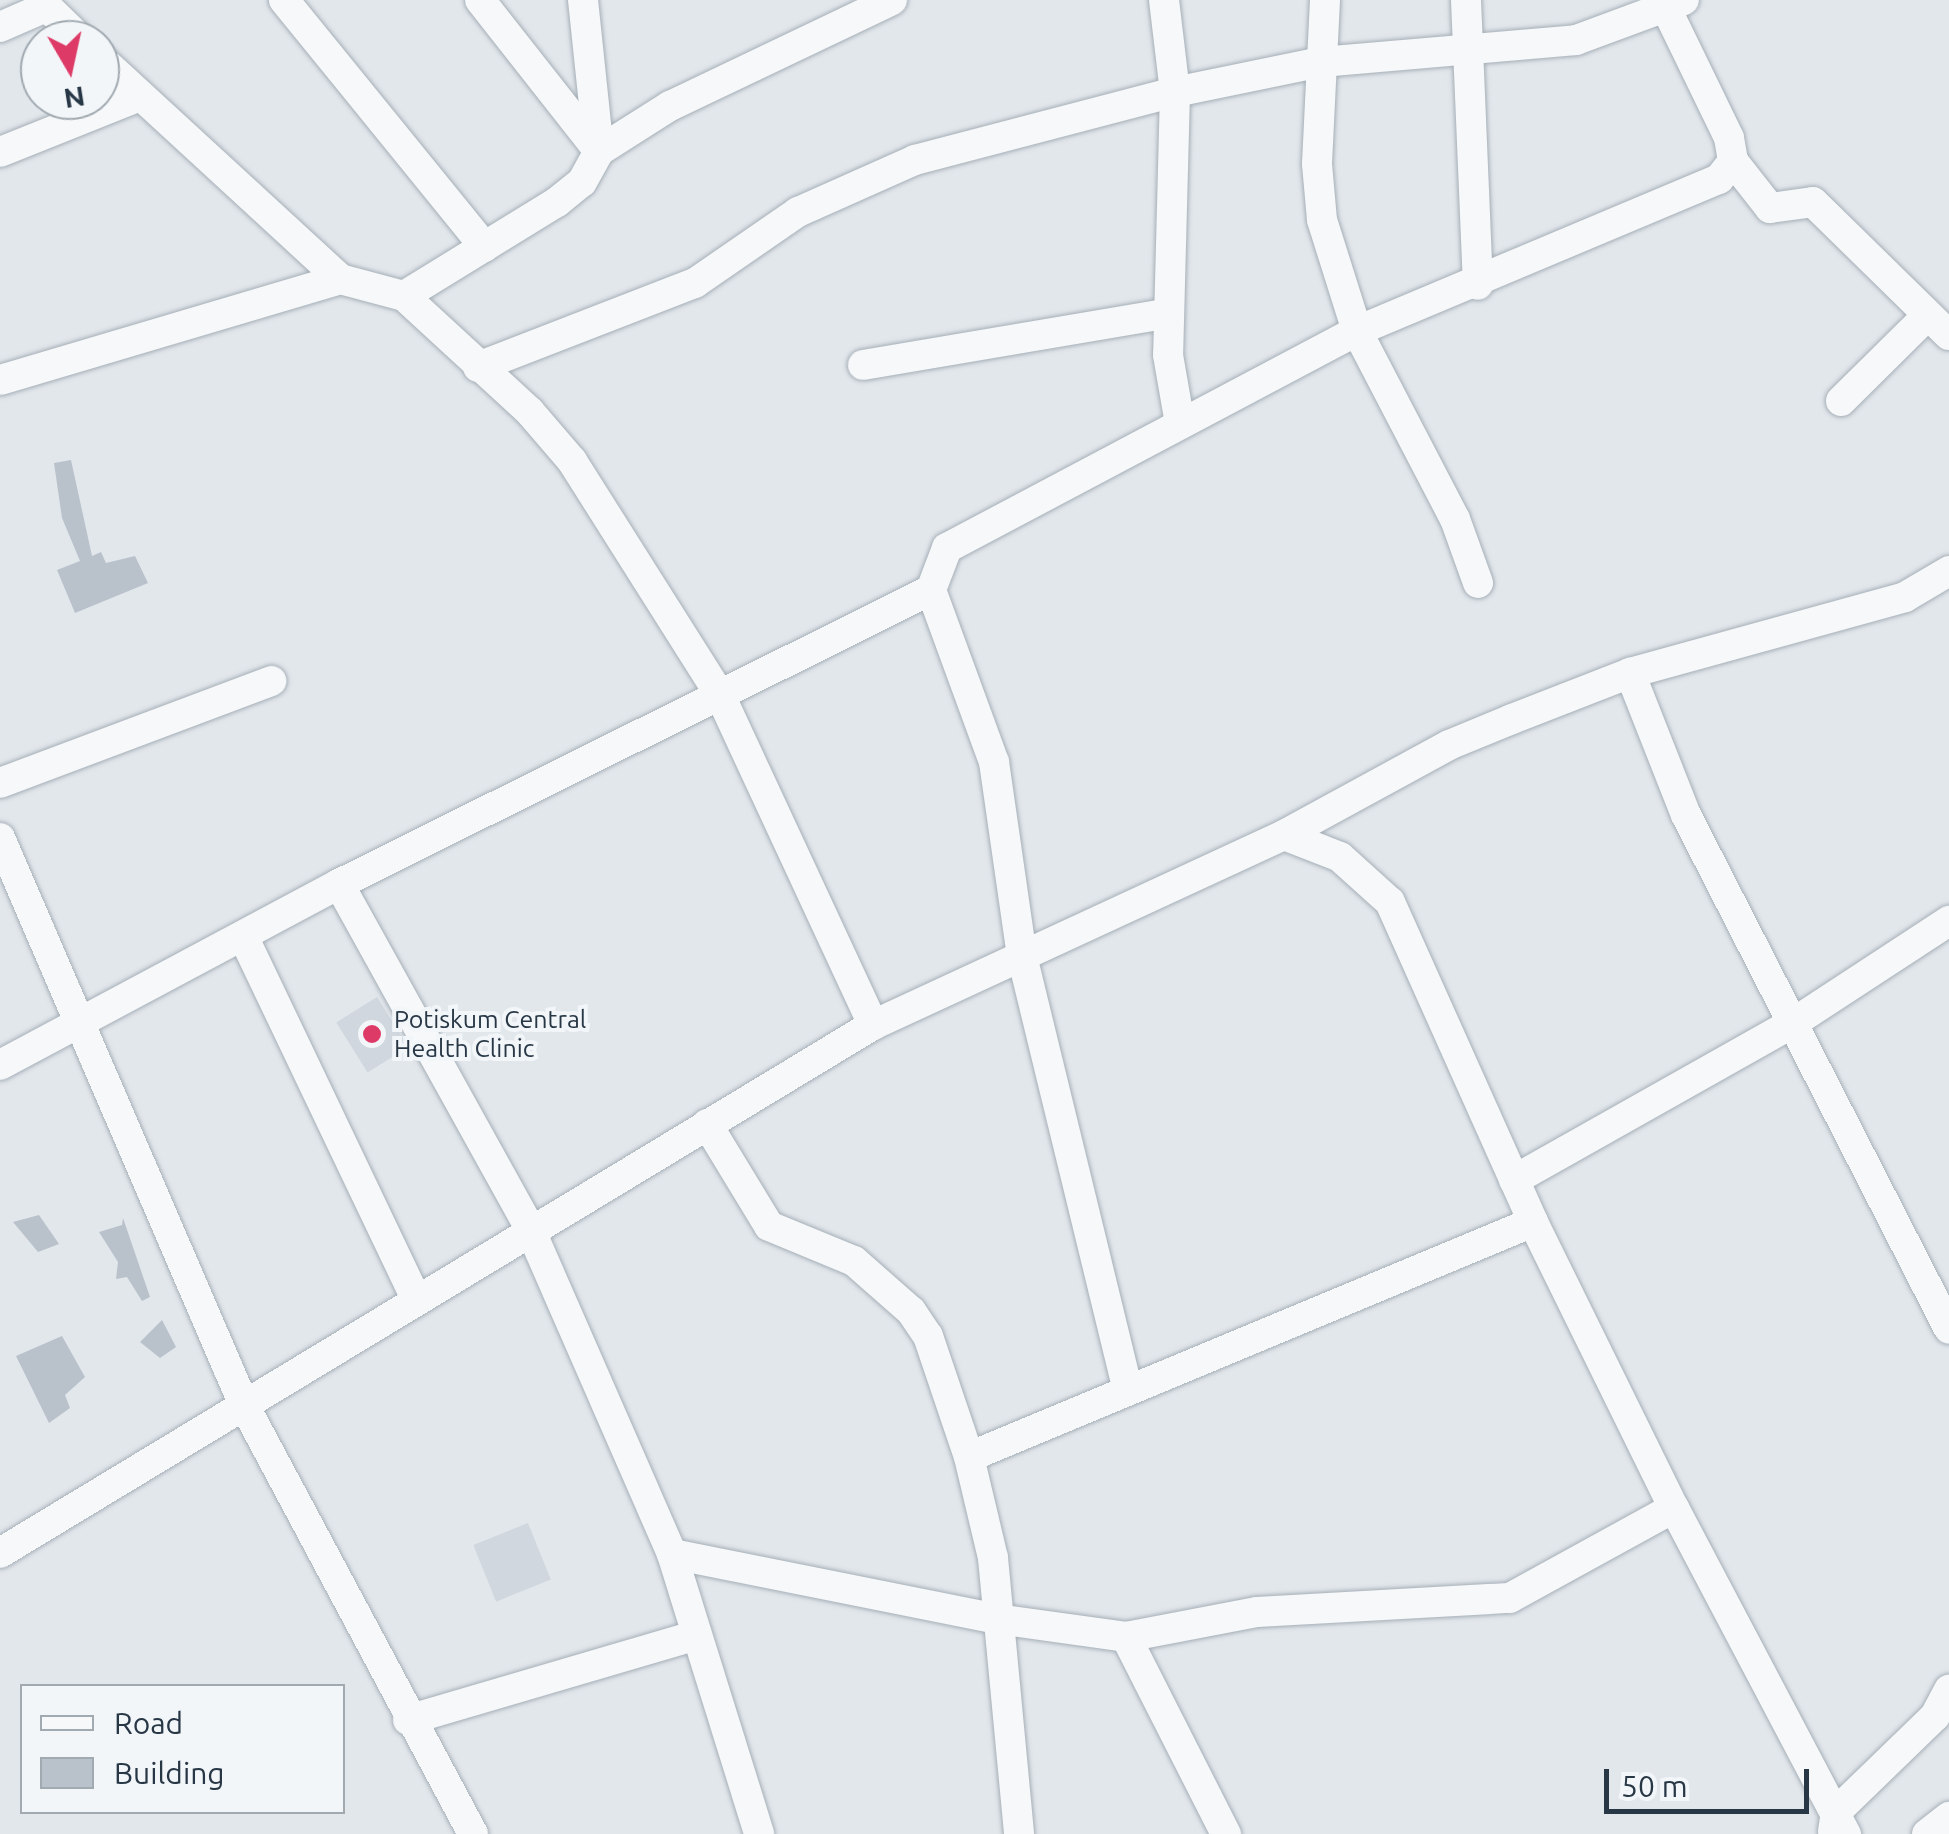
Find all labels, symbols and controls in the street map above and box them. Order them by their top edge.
north arrow [20,20,120,120]
text: N [62,81,87,115]
place label: Potiskum Central Health Clinic [394,1005,586,1064]
marker: Potiskum Central Health Clinic [359,1021,385,1047]
legend [20,1684,345,1814]
text: Road [114,1706,183,1740]
scale bar [1609,1749,1814,1811]
text: Building [114,1756,225,1790]
text: 50 m [1621,1769,1688,1803]

